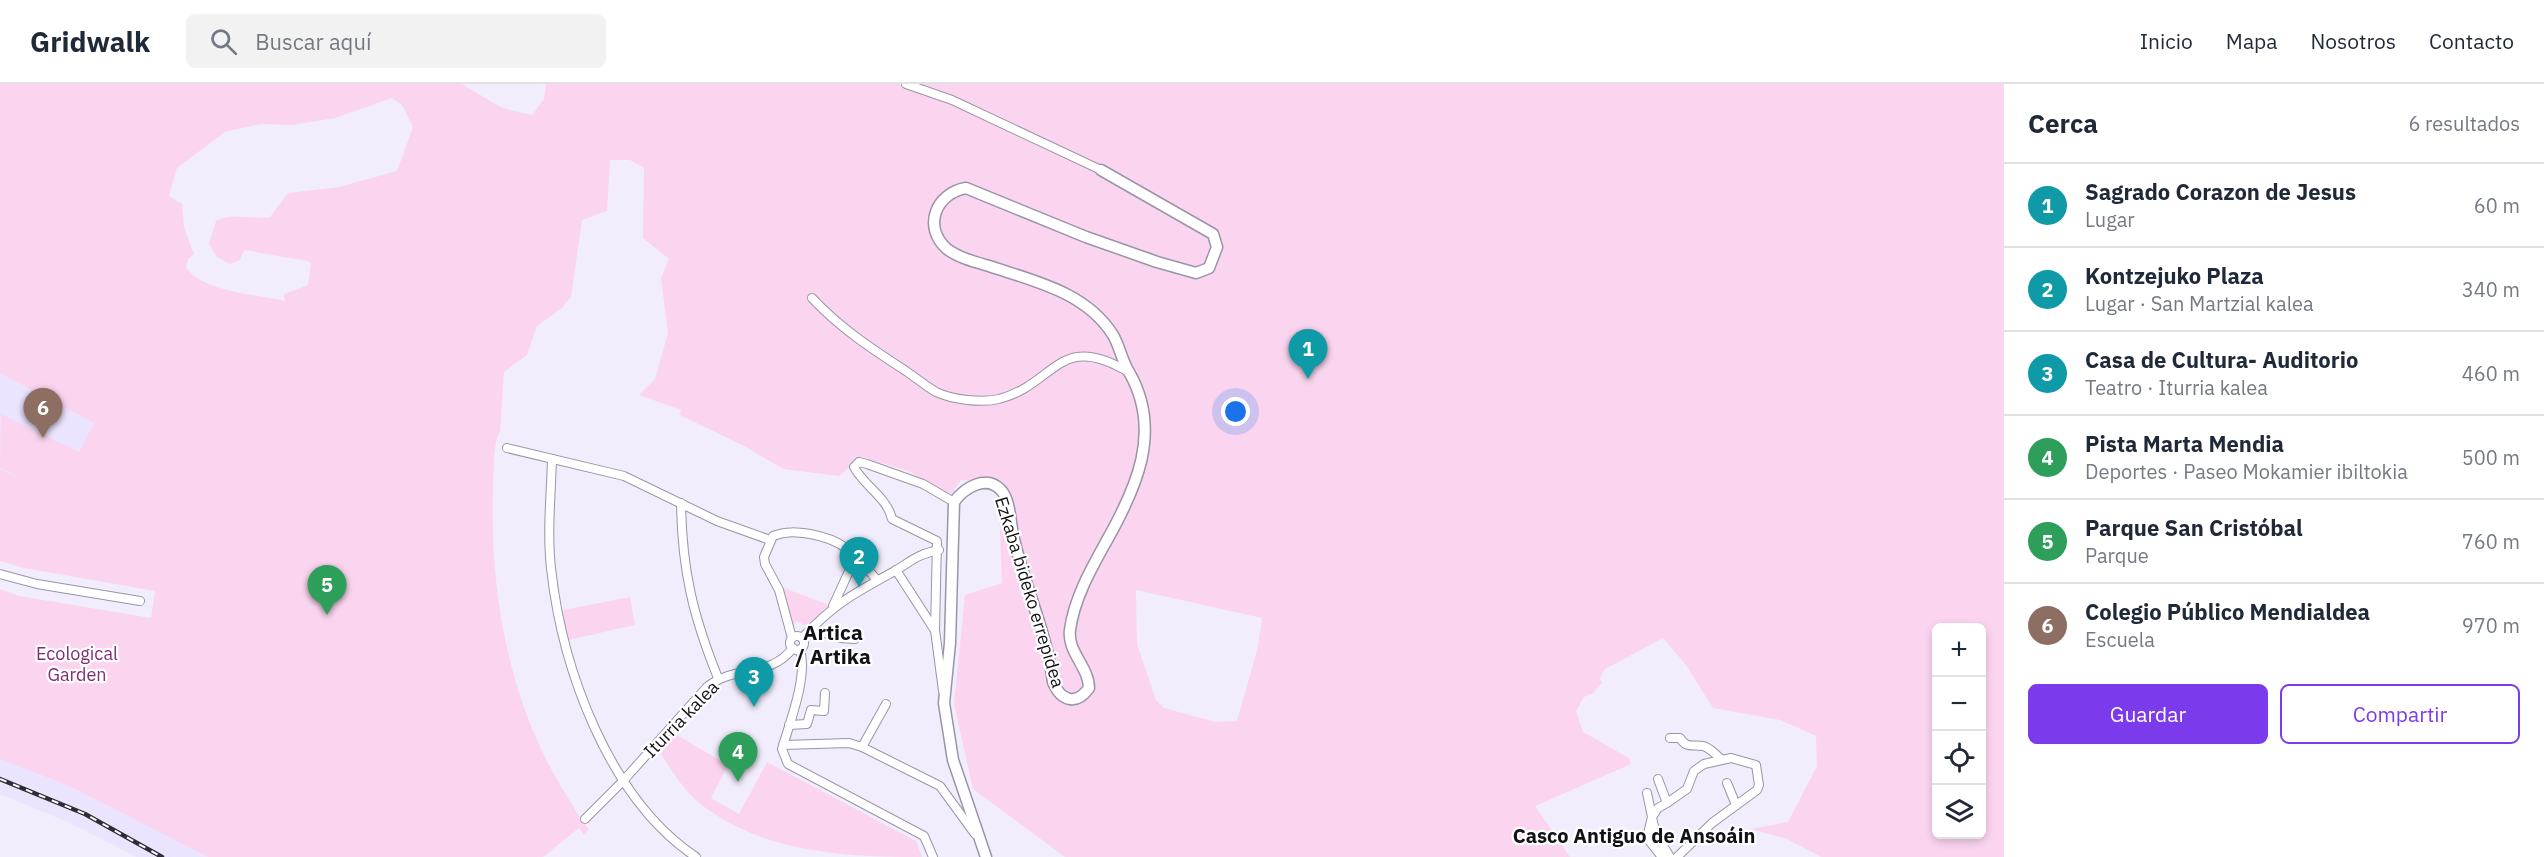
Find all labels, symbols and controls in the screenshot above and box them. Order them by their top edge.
search box [186,14,606,68]
text: Gridwalk [30,23,150,60]
icon: search [207,25,240,58]
text: Buscar aquí [255,27,371,56]
text: Inicio [2140,27,2193,55]
text: Mapa [2226,27,2278,55]
text: Nosotros [2311,27,2396,55]
text: Contacto [2429,27,2514,55]
text: Cerca [2028,106,2098,140]
text: 6 resultados [2408,110,2520,137]
text: Sagrado Corazon de Jesus [2085,177,2356,206]
text: 1 [2042,192,2054,219]
text: 60 m [2474,192,2520,219]
text: Lugar [2085,206,2135,233]
text: Kontzejuko Plaza [2085,261,2264,290]
text: 2 [2042,276,2054,303]
text: 340 m [2462,276,2520,303]
text: Lugar · San Martzial kalea [2085,290,2314,317]
pin: 1 [1288,330,1328,379]
text: Casa de Cultura- Auditorio [2085,345,2358,374]
text: 3 [2042,360,2054,387]
text: 460 m [2462,360,2520,387]
text: Teatro · Iturria kalea [2085,374,2268,401]
pin: 6 [24,388,63,438]
your location [1221,397,1250,426]
text: Pista Marta Mendia [2085,429,2284,458]
text: 4 [2042,444,2054,471]
text: 500 m [2462,444,2520,471]
text: Deportes · Paseo Mokamier ibiltokia [2085,458,2408,485]
street label: Ezkaba bideko errepidea [990,494,1070,691]
text: Parque San Cristóbal [2085,513,2303,542]
text: 5 [2042,528,2054,555]
text: 760 m [2462,528,2520,555]
pin: 2 [840,538,878,587]
text: Parque [2085,542,2149,569]
pin: 5 [308,566,346,615]
text: Colegio Público Mendialdea [2085,597,2370,626]
text: 6 [2042,612,2054,639]
text: 970 m [2462,612,2520,639]
district label: Artica / Artika [795,618,871,670]
map controls [1932,623,1986,839]
button: + [1932,623,1986,677]
text: Escuela [2085,626,2155,653]
park label: Ecological Garden [36,642,118,686]
pin: 3 [734,658,774,707]
street label: Iturria kalea [638,675,724,762]
button: − [1932,677,1986,731]
button: Guardar [2028,684,2268,744]
button: Compartir [2280,684,2520,744]
button: locate [1932,731,1986,785]
pin: 4 [718,732,758,782]
button: layers [1932,785,1986,839]
district label: Casco Antiguo de Ansoáin [1513,822,1755,849]

